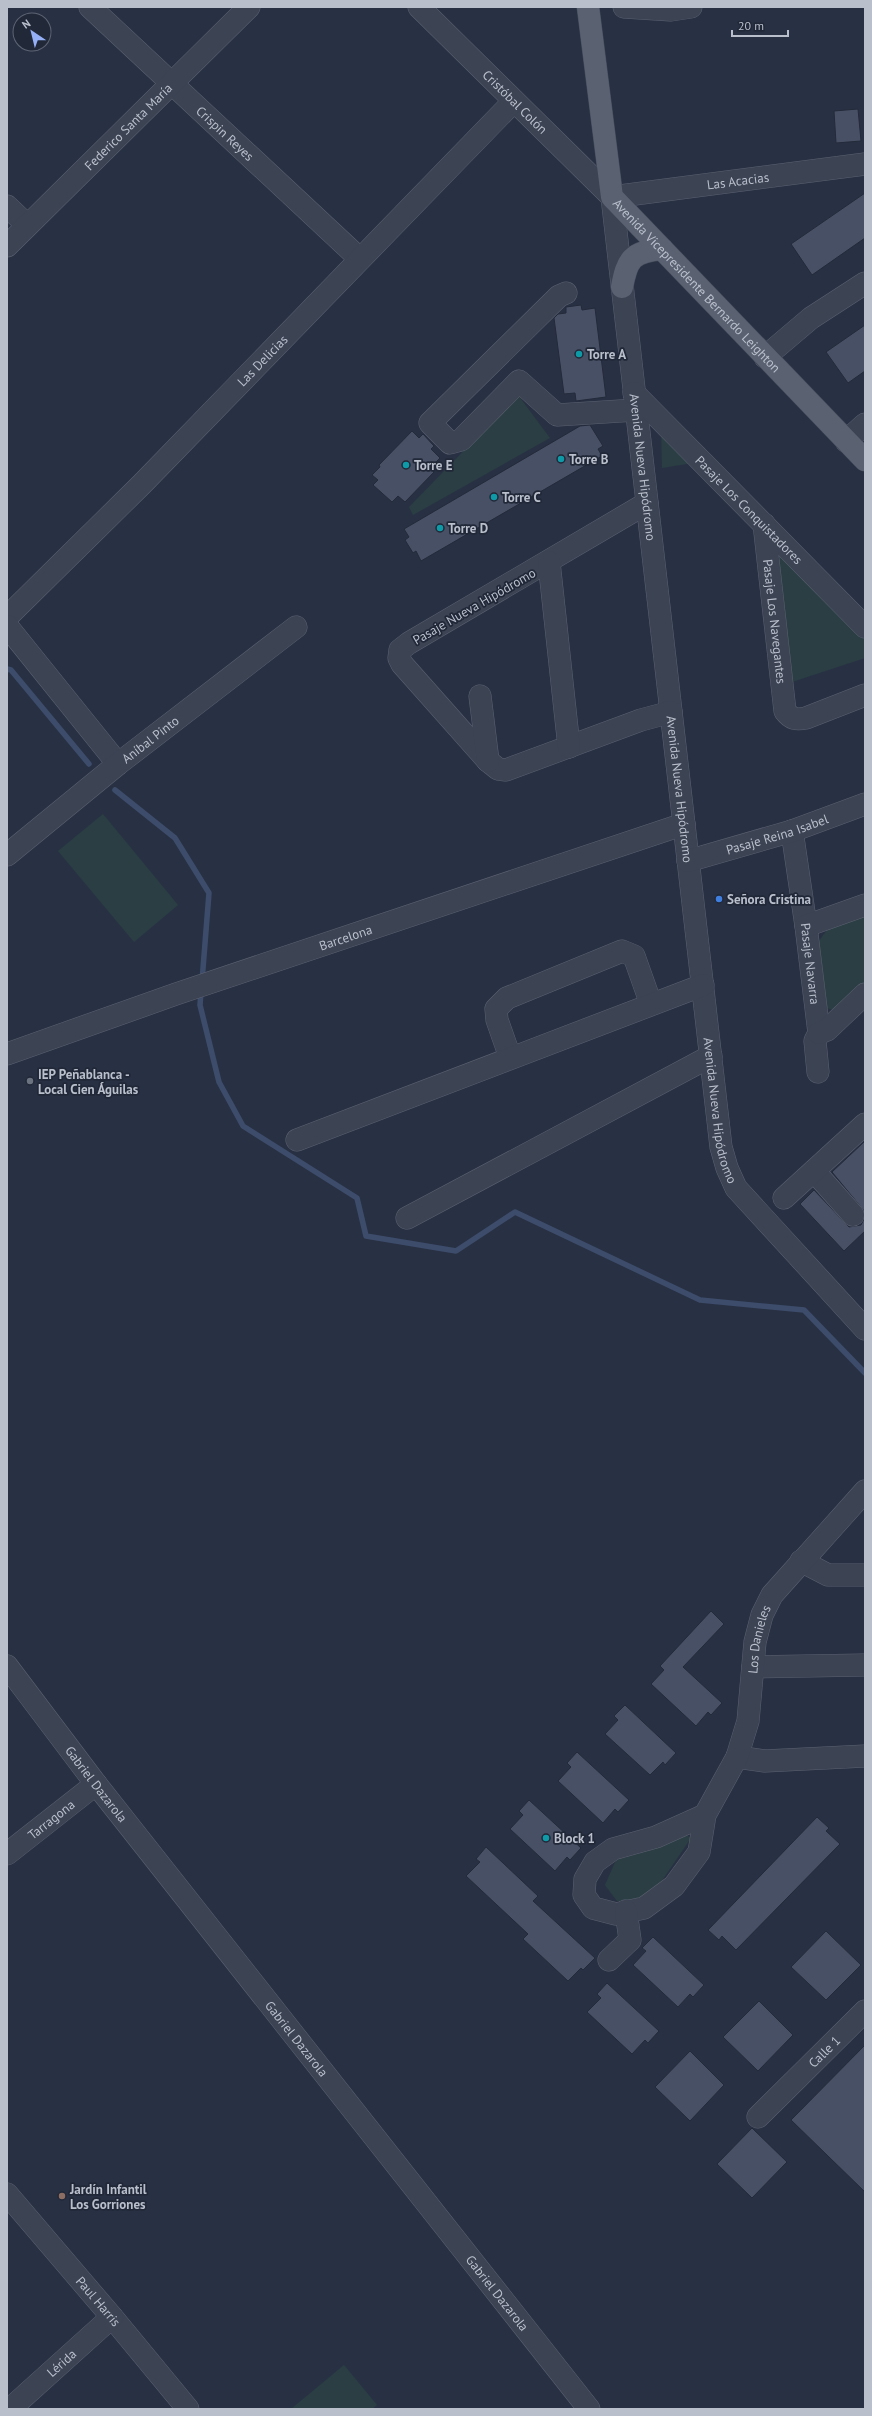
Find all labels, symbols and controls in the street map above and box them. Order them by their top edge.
north arrow [12,12,52,52]
scale bar [732,12,788,38]
text: N [19,16,33,32]
text: 20 m [738,18,764,33]
street label: Cristóbal Colón [479,66,551,138]
street label: Federico Santa María [81,80,176,174]
street label: Crispin Reyes [192,102,257,165]
street label: Las Acacias [706,169,770,194]
street label: Avenida Vicepresidente Bernardo Leighton [609,195,784,376]
street label: Las Delicias [234,331,291,390]
place label: Torre A [587,346,626,363]
marker: Torre A [574,349,584,359]
street label: Avenida Nueva Hipódromo [626,393,659,542]
place label: Torre B [569,451,609,468]
street label: Pasaje Los Conquistadores [691,452,806,568]
marker: Torre B [556,454,566,464]
place label: Torre E [414,457,453,474]
marker: Torre E [401,460,411,470]
place label: Torre C [502,489,541,506]
marker: Torre C [489,492,499,502]
place label: Torre D [448,520,488,537]
marker: Torre D [435,523,445,533]
street label: Pasaje Los Navegantes [759,558,790,685]
street label: Pasaje Nueva Hipódromo [410,564,539,649]
street label: Aníbal Pinto [118,712,183,767]
street label: Avenida Nueva Hipódromo [663,715,696,864]
street label: Pasaje Reina Isabel [724,810,831,859]
place label: Señora Cristina [727,891,811,908]
marker: Señora Cristina [714,894,724,904]
street label: Barcelona [317,921,374,955]
street label: Pasaje Navarra [797,922,823,1005]
street label: Avenida Nueva Hipódromo [699,1037,741,1186]
place label: IEP Peñablanca - Local Cien Águilas [38,1066,139,1098]
marker: IEP Peñablanca - Local Cien Águilas [25,1076,35,1086]
street label: Los Danieles [744,1602,775,1674]
street label: Gabriel Dazarola [61,1743,131,1826]
street label: Tarragona [24,1796,78,1843]
place label: Block 1 [554,1830,595,1847]
marker: Block 1 [541,1833,551,1843]
street label: Gabriel Dazarola [261,1997,332,2080]
street label: Calle 1 [805,2032,844,2071]
place label: Jardín Infantil Los Gorriones [69,2181,147,2213]
marker: Jardín Infantil Los Gorriones [57,2191,67,2201]
street label: Gabriel Dazarola [462,2252,532,2335]
street label: Paul Harris [72,2273,124,2330]
street label: Lérida [43,2345,80,2381]

